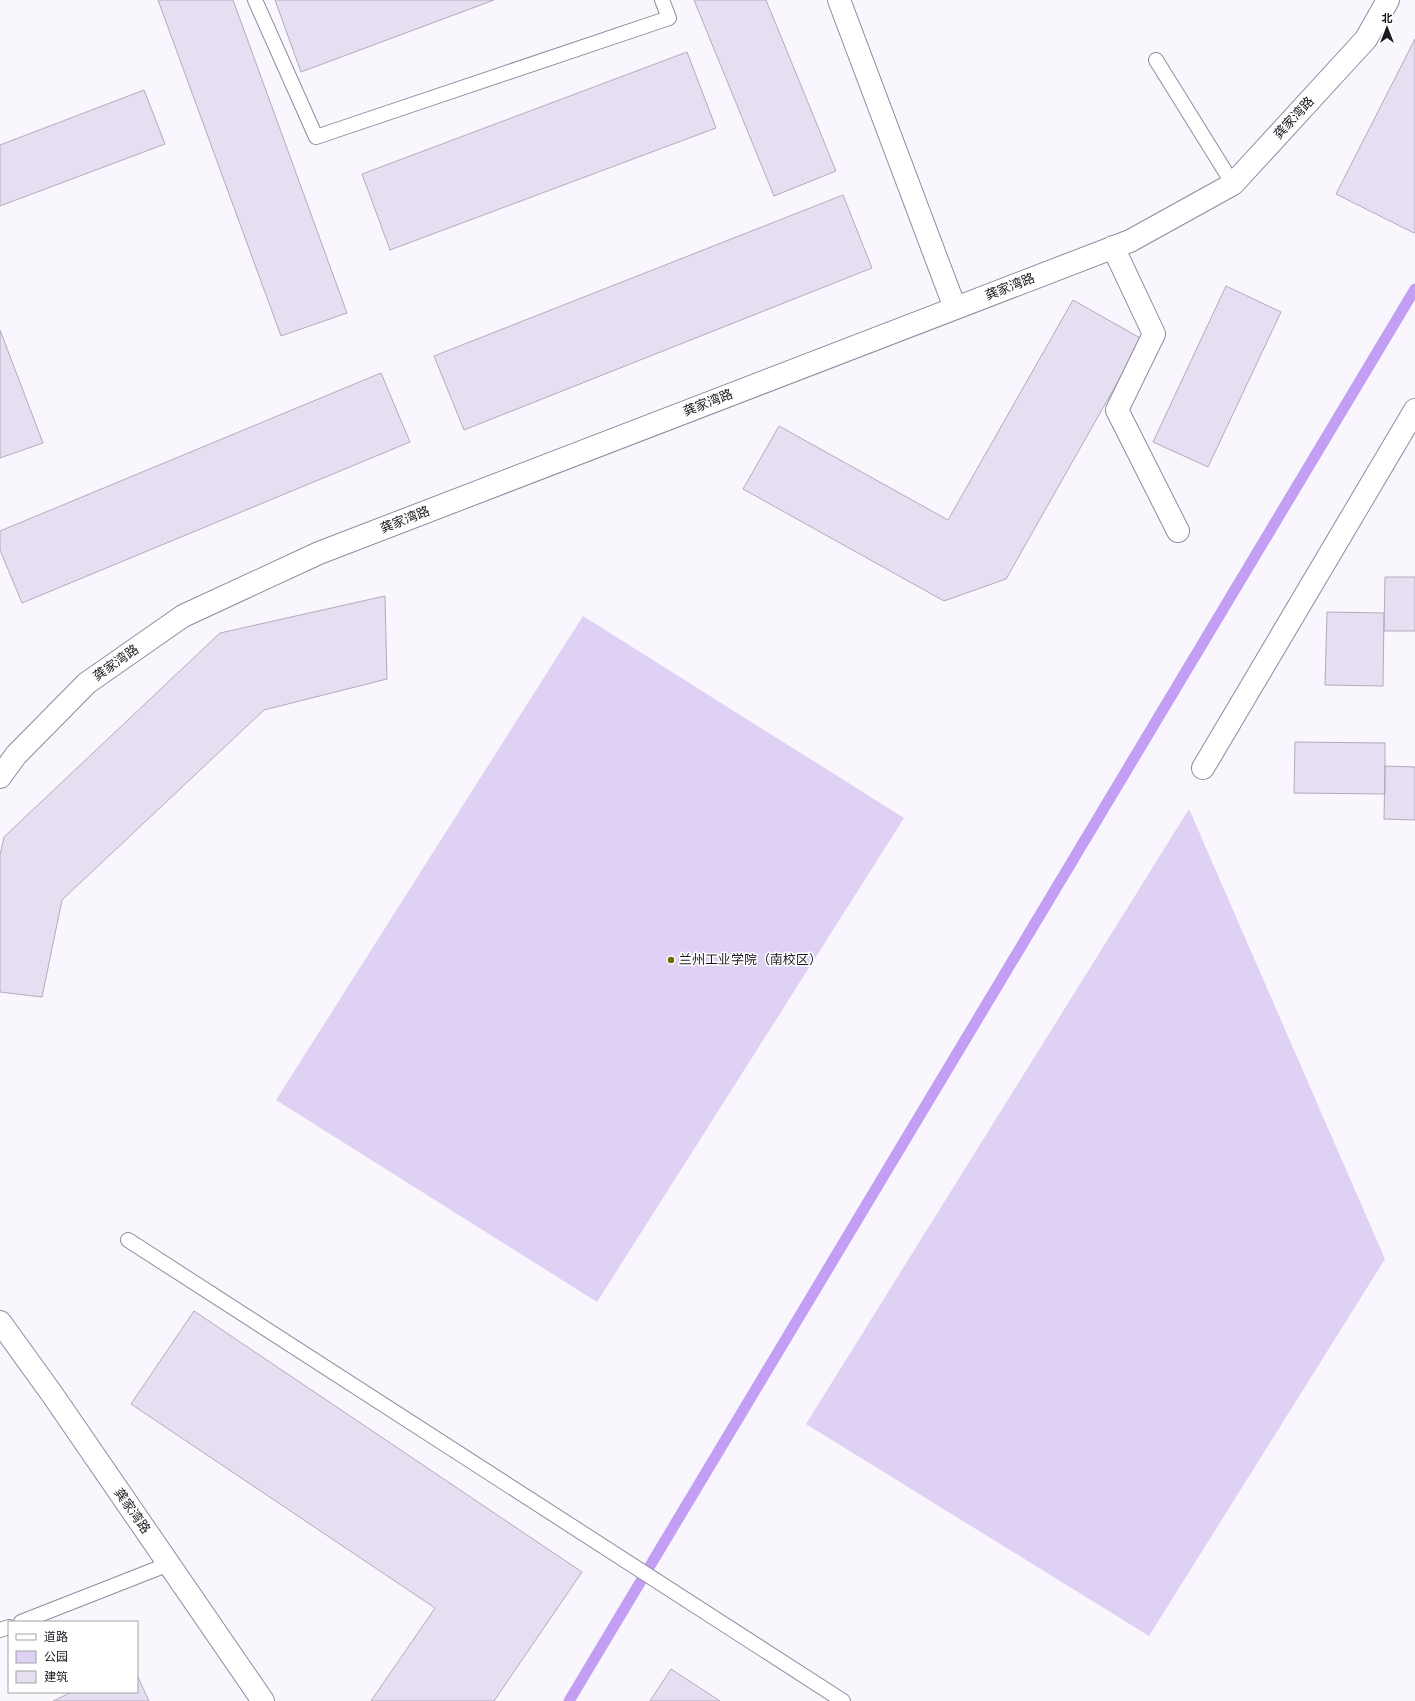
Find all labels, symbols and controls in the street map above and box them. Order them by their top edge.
north arrow [1367,8,1407,48]
text: 北 [1382,11,1393,26]
street label: 龚家湾路 [1270,93,1318,143]
street label: 龚家湾路 [982,269,1038,305]
street label: 龚家湾路 [680,385,736,421]
street label: 龚家湾路 [377,502,433,538]
street label: 龚家湾路 [90,641,142,685]
place label: 兰州工业学院（南校区） [679,951,822,969]
marker: 兰州工业学院（南校区） [666,955,676,965]
street label: 龚家湾路 [110,1485,154,1537]
legend [8,1621,138,1693]
text: 道路 [44,1629,68,1645]
text: 公园 [44,1649,68,1665]
text: 建筑 [44,1669,68,1685]

